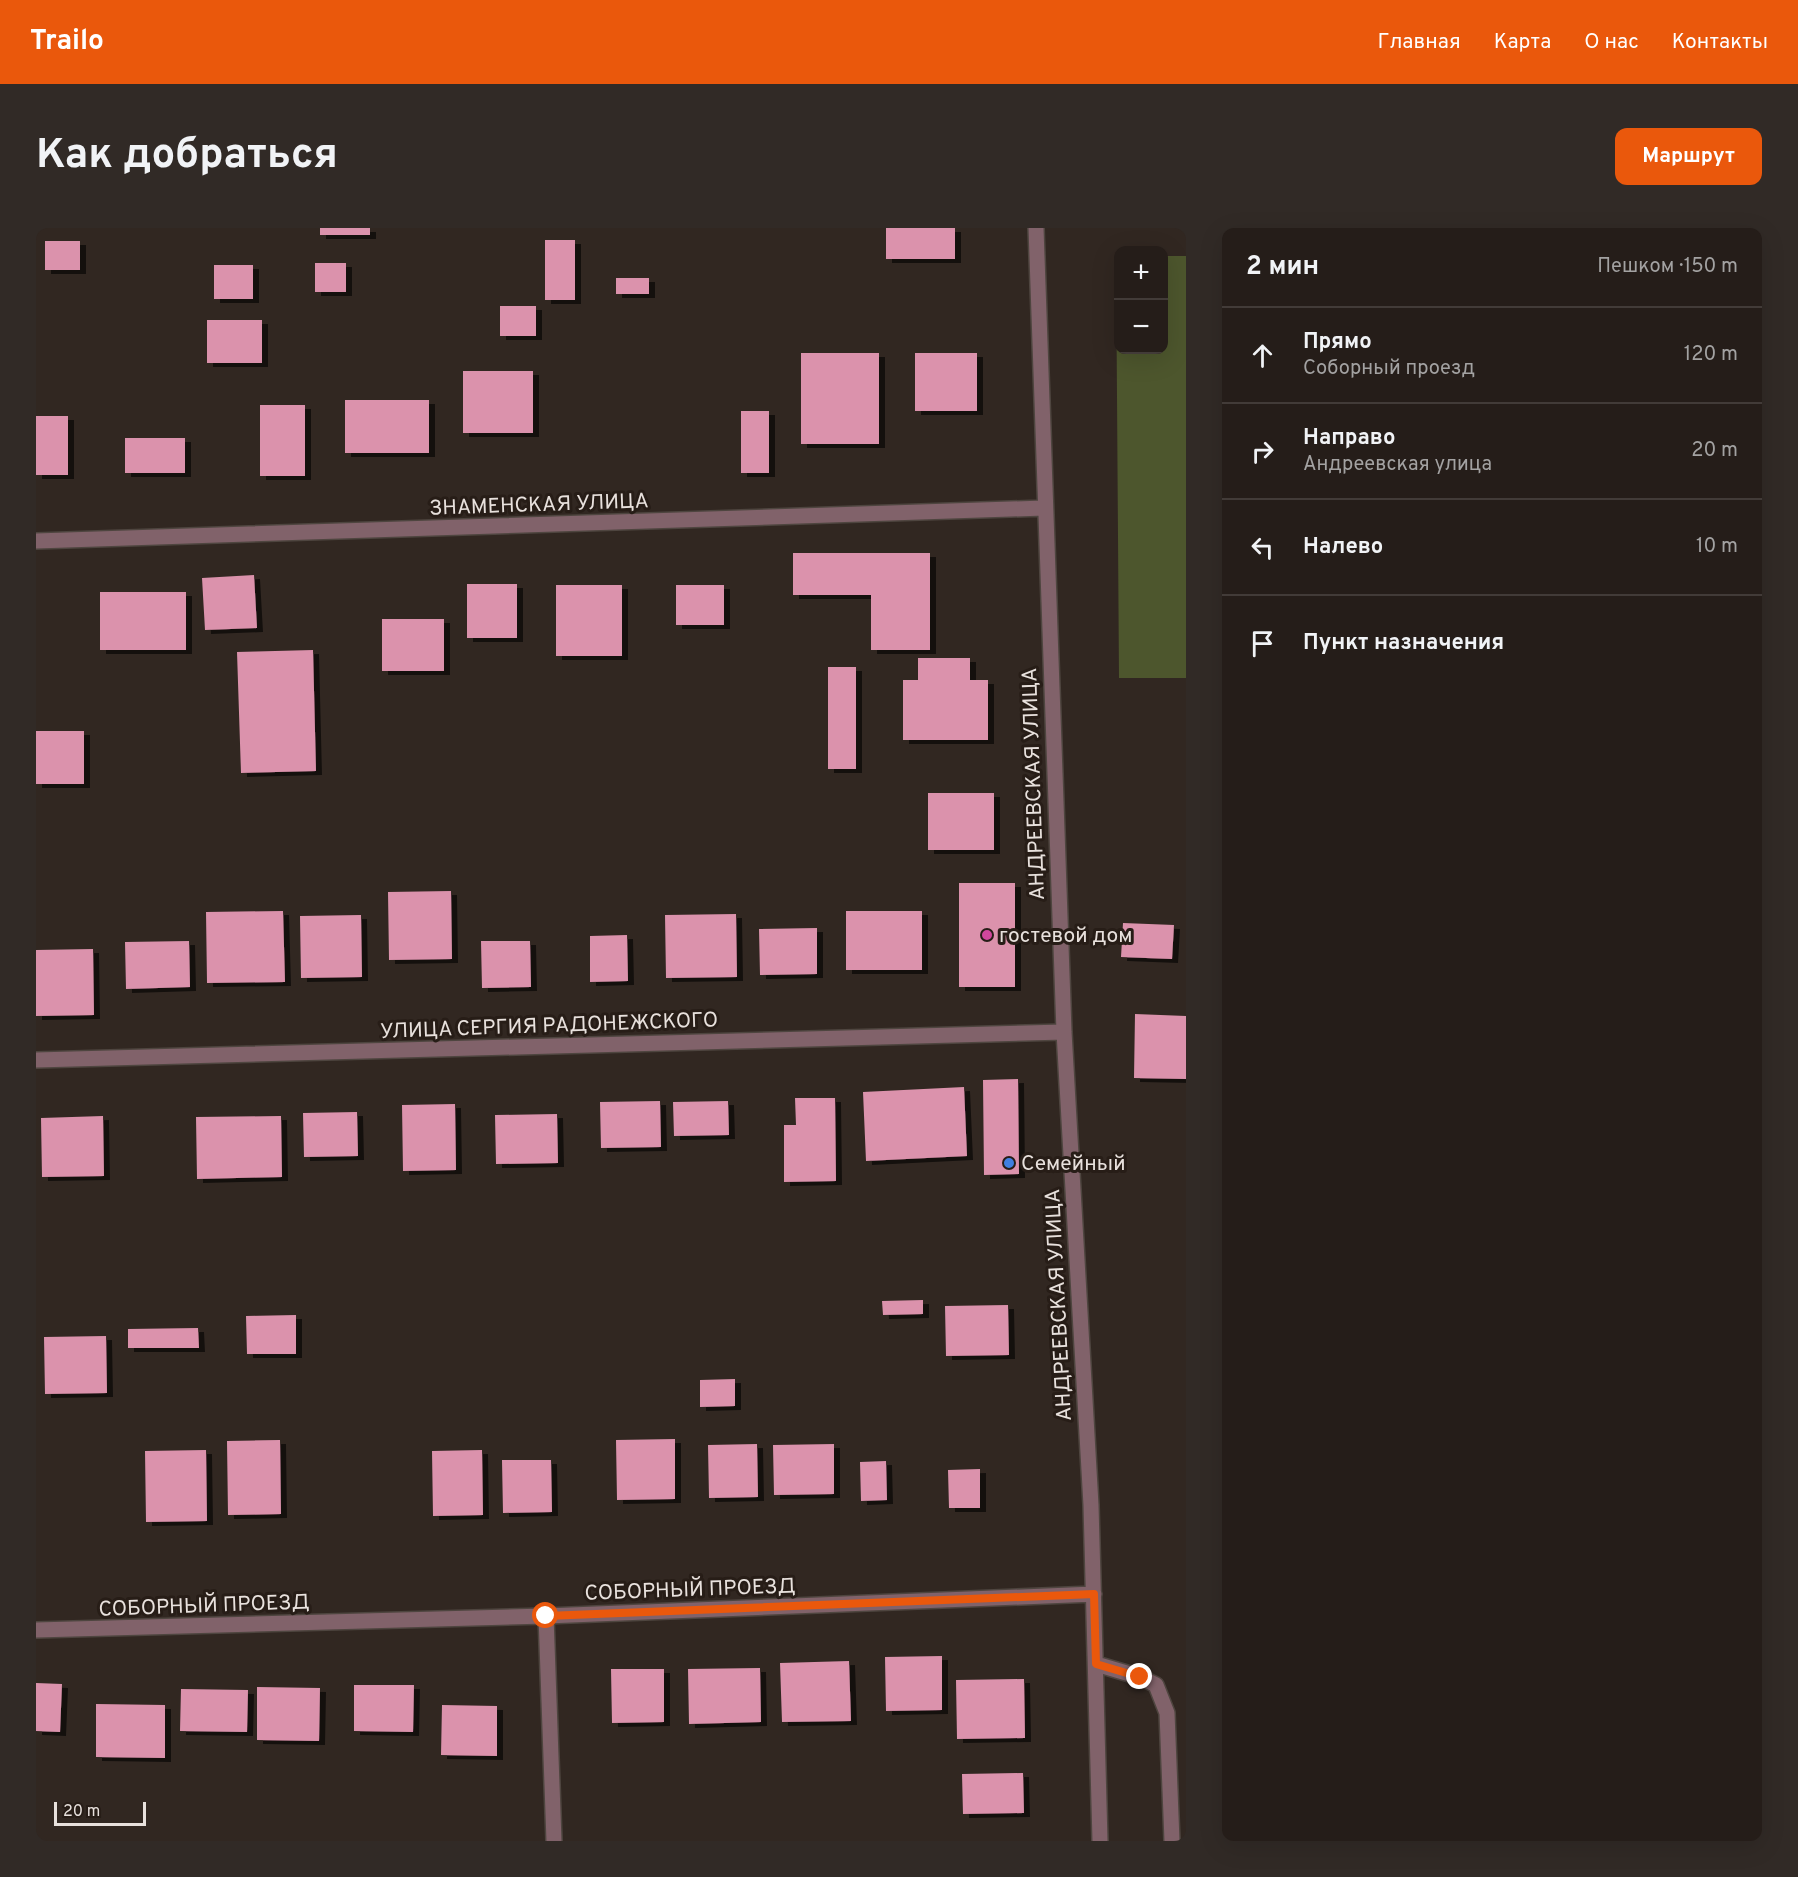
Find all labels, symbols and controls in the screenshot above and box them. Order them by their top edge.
text: Trailo [30,24,104,60]
text: Главная [1377,29,1461,56]
text: Карта [1494,29,1551,56]
text: О нас [1584,29,1639,56]
text: Контакты [1672,29,1768,56]
button: Маршрут [1615,128,1762,185]
text: Как добраться [36,130,338,183]
map controls [1114,246,1168,354]
button: + [1114,246,1168,300]
text: 2 мин [1246,251,1319,284]
text: Пешком · 150 m [1597,254,1738,280]
button: − [1114,300,1168,354]
text: Прямо [1303,329,1372,356]
icon: ahead [1246,339,1279,372]
text: 120 m [1684,342,1738,368]
text: Соборный проезд [1303,356,1475,382]
text: Направо [1303,425,1395,452]
icon: right [1246,435,1279,468]
text: 20 m [1691,438,1738,464]
text: Андреевская улица [1303,452,1492,478]
street label: ЗНАМЕНСКАЯ УЛИЦА [429,488,649,523]
icon: left [1246,531,1279,564]
text: Налево [1303,534,1383,561]
text: 10 m [1696,534,1738,560]
icon: arrive [1246,627,1279,660]
text: Пункт назначения [1303,630,1504,657]
street label: АНДРЕЕВСКАЯ УЛИЦА [1017,667,1052,901]
place label: гостевой дом [999,923,1132,950]
marker: гостевой дом [980,928,994,942]
street label: УЛИЦА СЕРГИЯ РАДОНЕЖСКОГО [379,1007,719,1046]
place label: Семейный [1021,1151,1126,1178]
marker: Семейный [1002,1156,1016,1170]
street label: АНДРЕЕВСКАЯ УЛИЦА [1040,1188,1079,1422]
street label: СОБОРНЫЙ ПРОЕЗД [584,1572,796,1608]
street label: СОБОРНЫЙ ПРОЕЗД [98,1588,310,1624]
route start [532,1602,558,1628]
route end [1126,1663,1152,1689]
scale bar [54,1799,146,1826]
text: 20 m [63,1802,100,1822]

